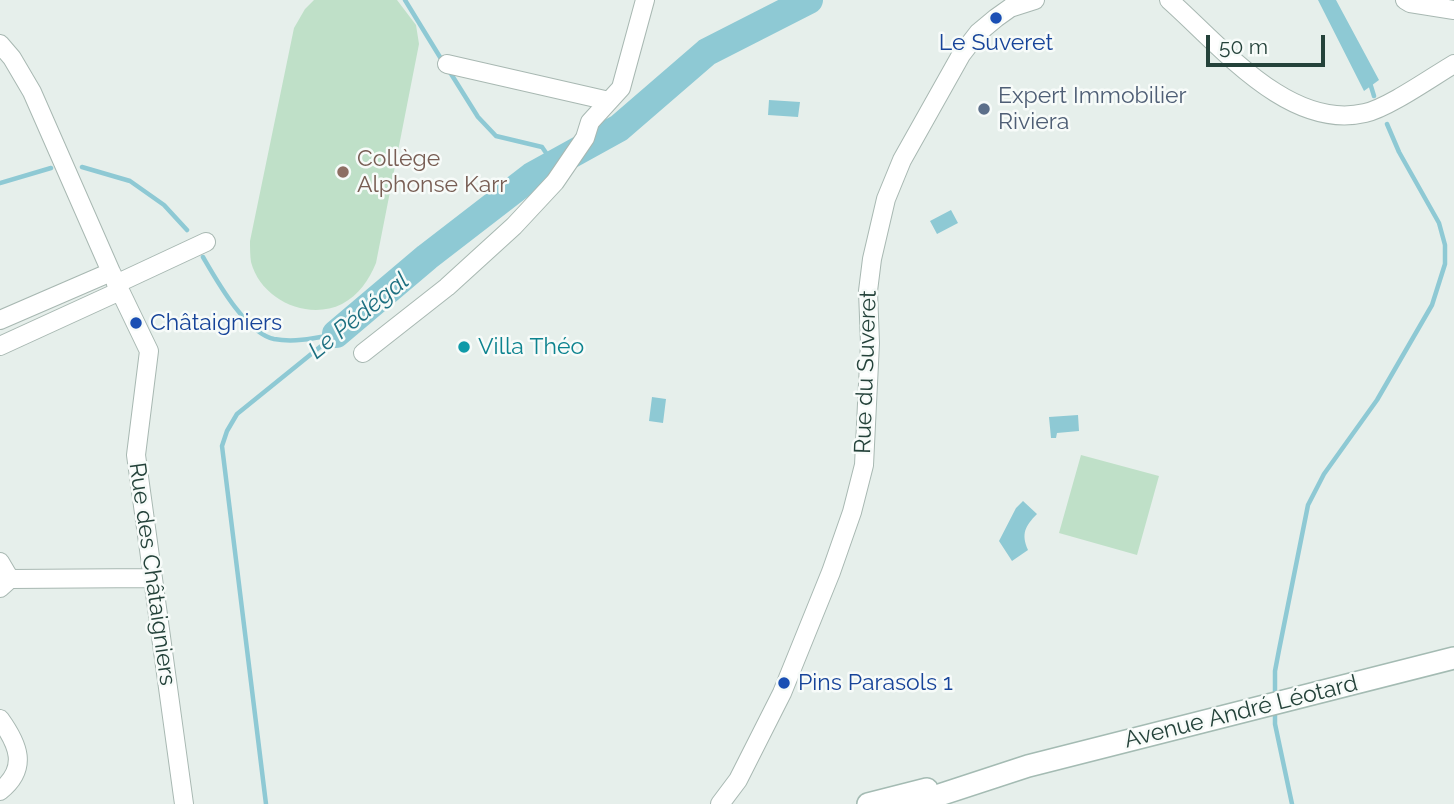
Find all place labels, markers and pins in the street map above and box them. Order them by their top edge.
marker: Le Suveret [988,10,1004,26]
place label: Le Suveret [939,29,1053,57]
place label: Expert Immobilier Riviera [998,82,1187,136]
marker: Expert Immobilier Riviera [976,101,992,117]
place label: Collège Alphonse Karr [357,145,507,199]
marker: Collège Alphonse Karr [335,164,351,180]
place label: Châtaigniers [150,309,282,337]
marker: Châtaigniers [128,315,144,331]
place label: Villa Théo [478,333,584,361]
marker: Villa Théo [456,339,472,355]
place label: Pins Parasols 1 [798,669,953,697]
marker: Pins Parasols 1 [776,675,792,691]

